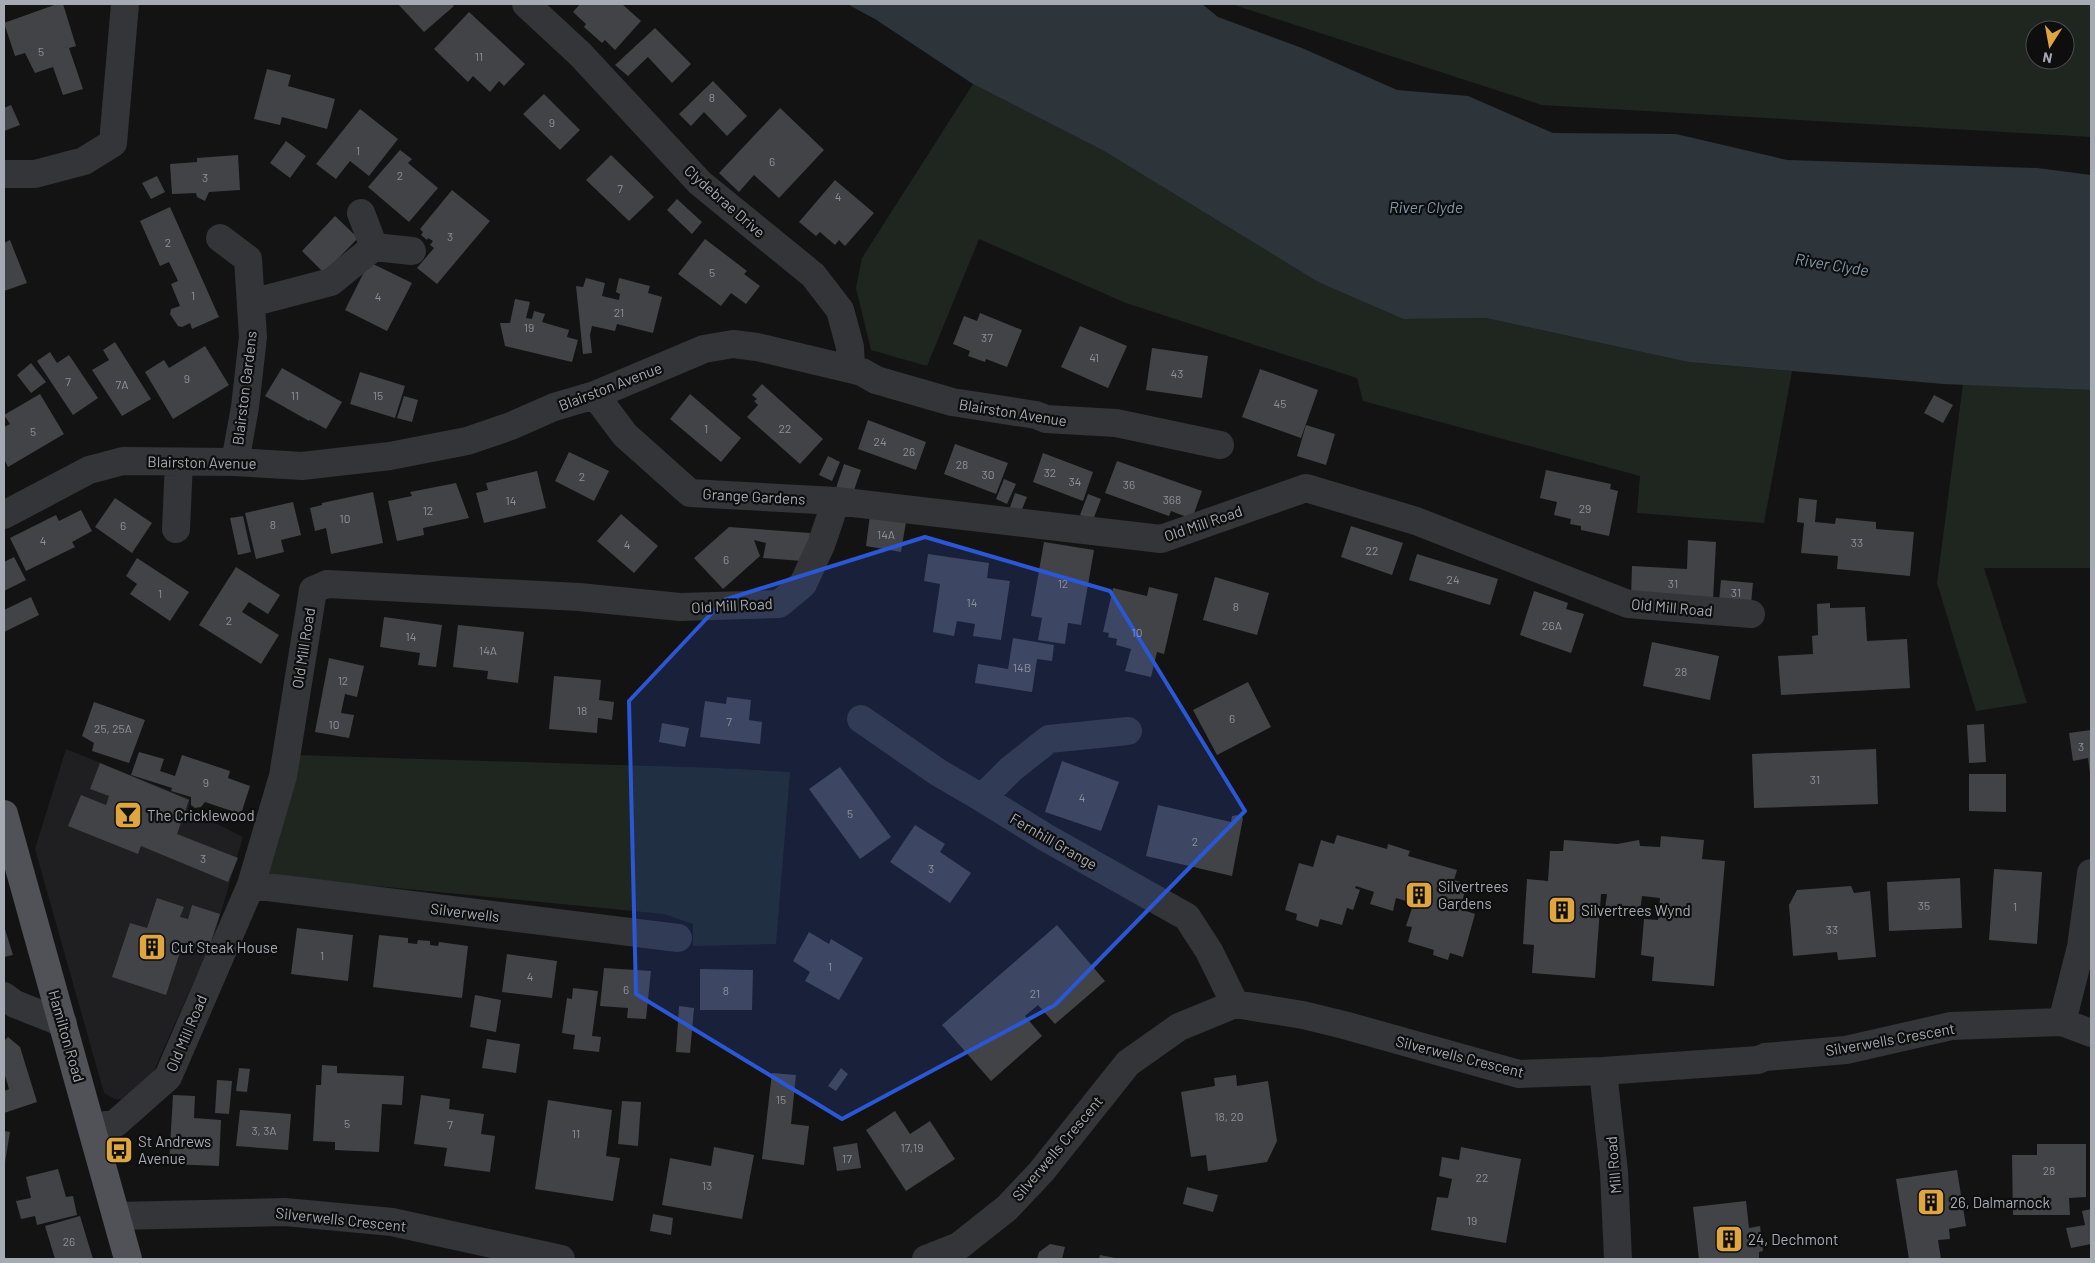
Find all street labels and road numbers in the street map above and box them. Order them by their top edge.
street label: Clydebrae Drive [681,161,769,241]
street label: Blairston Gardens [228,330,260,446]
street label: Blairston Avenue [556,358,664,414]
street label: Blairston Avenue [958,395,1068,429]
street label: Blairston Avenue [147,452,257,472]
street label: Grange Gardens [702,484,806,508]
street label: Old Mill Road [1161,501,1245,545]
street label: Old Mill Road [691,594,773,616]
street label: Old Mill Road [1631,594,1713,620]
street label: Old Mill Road [288,606,318,690]
street label: Fernhill Grange [1007,809,1101,873]
street label: Silverwells [429,899,501,925]
street label: Hamilton Road [45,988,89,1084]
street label: Old Mill Road [162,992,210,1074]
street label: Silverwells Crescent [1824,1019,1956,1059]
street label: Silverwells Crescent [1394,1031,1526,1081]
street label: Silverwells Crescent [1008,1092,1106,1204]
street label: Mill Road [1602,1136,1624,1194]
street label: Silverwells Crescent [275,1203,407,1235]

